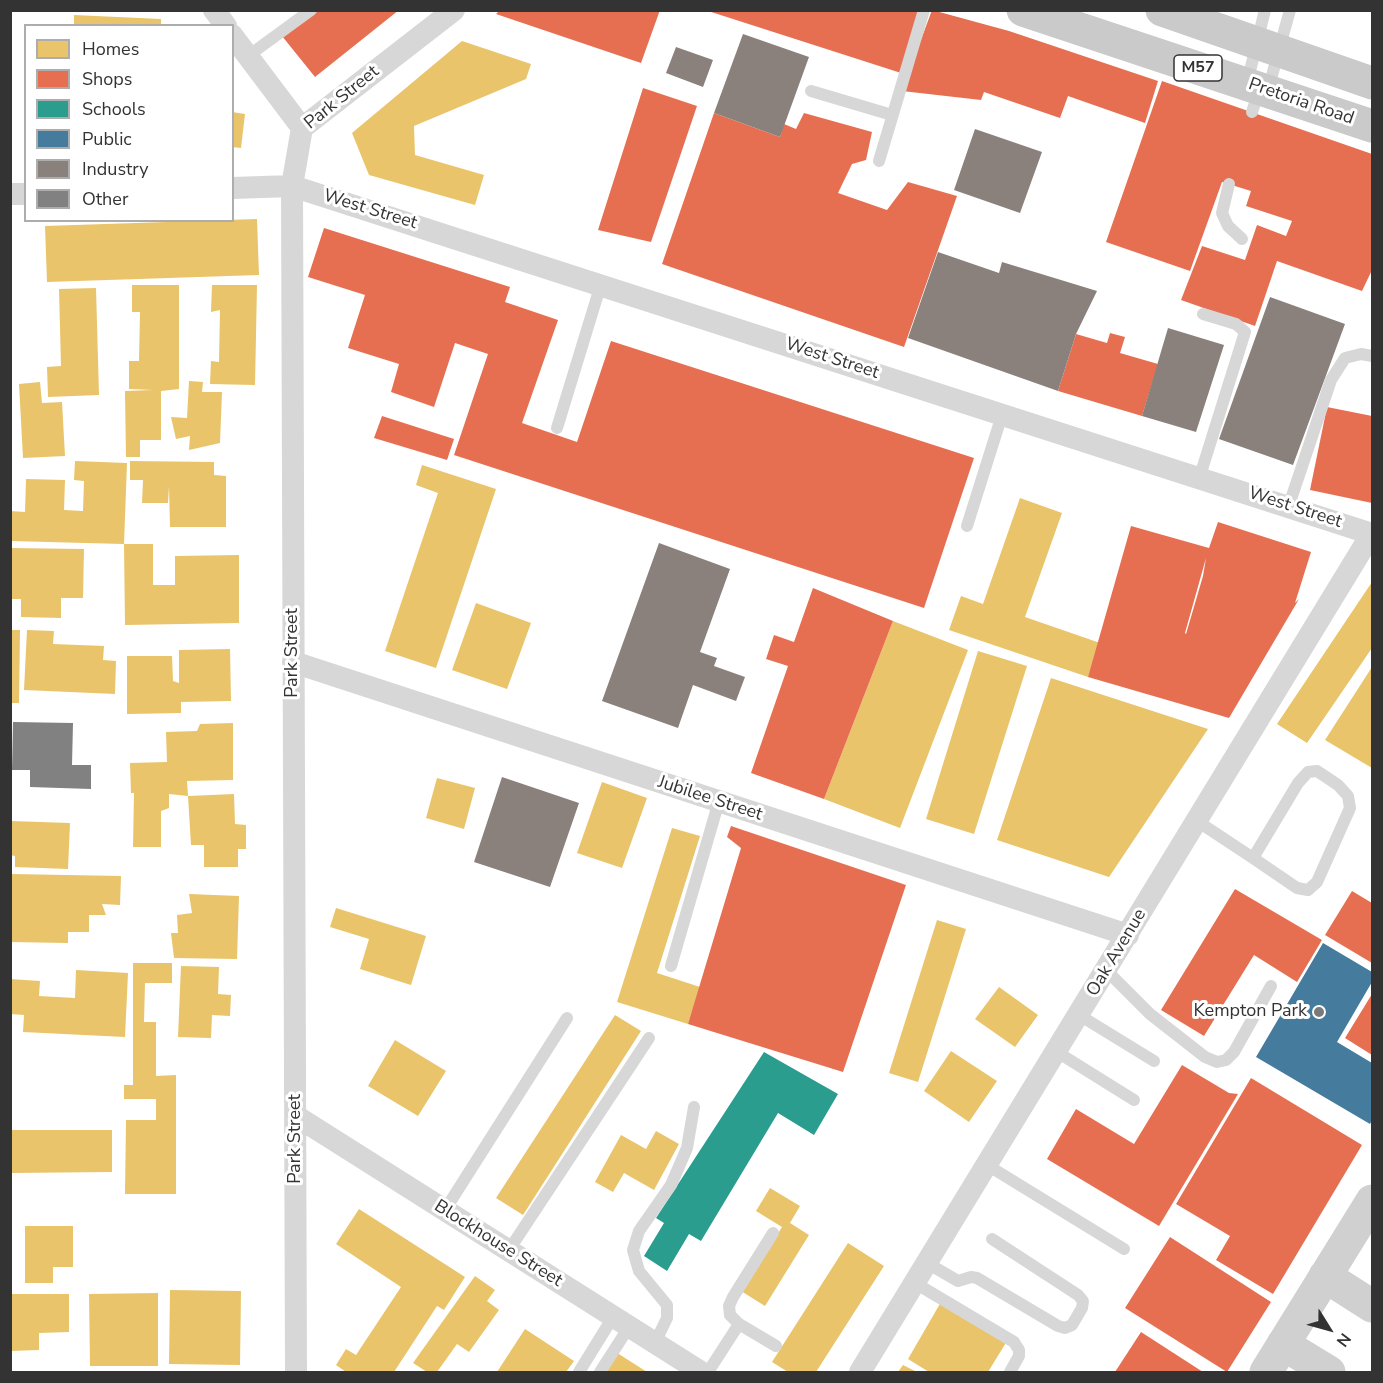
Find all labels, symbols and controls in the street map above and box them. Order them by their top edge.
legend [24,24,234,222]
text: Homes [82,37,139,61]
road number: M57 [1174,55,1222,81]
street label: Park Street [300,61,384,135]
text: Shops [82,67,132,91]
street label: Pretoria Road [1245,74,1357,130]
text: Schools [82,97,146,121]
text: Public [82,127,132,151]
text: Industry [82,157,149,181]
street label: West Street [320,186,420,234]
text: Other [82,187,128,211]
street label: West Street [783,334,881,384]
street label: West Street [1246,483,1344,533]
street label: Park Street [282,608,304,698]
street label: Jubilee Street [655,772,765,826]
street label: Oak Avenue [1082,905,1152,1001]
place label: Kempton Park [1194,1001,1307,1023]
marker: Kempton Park [1312,1005,1326,1019]
street label: Park Street [285,1094,307,1184]
street label: Blockhouse Street [430,1196,566,1292]
north arrow [1299,1299,1359,1359]
text: N [1331,1328,1356,1351]

